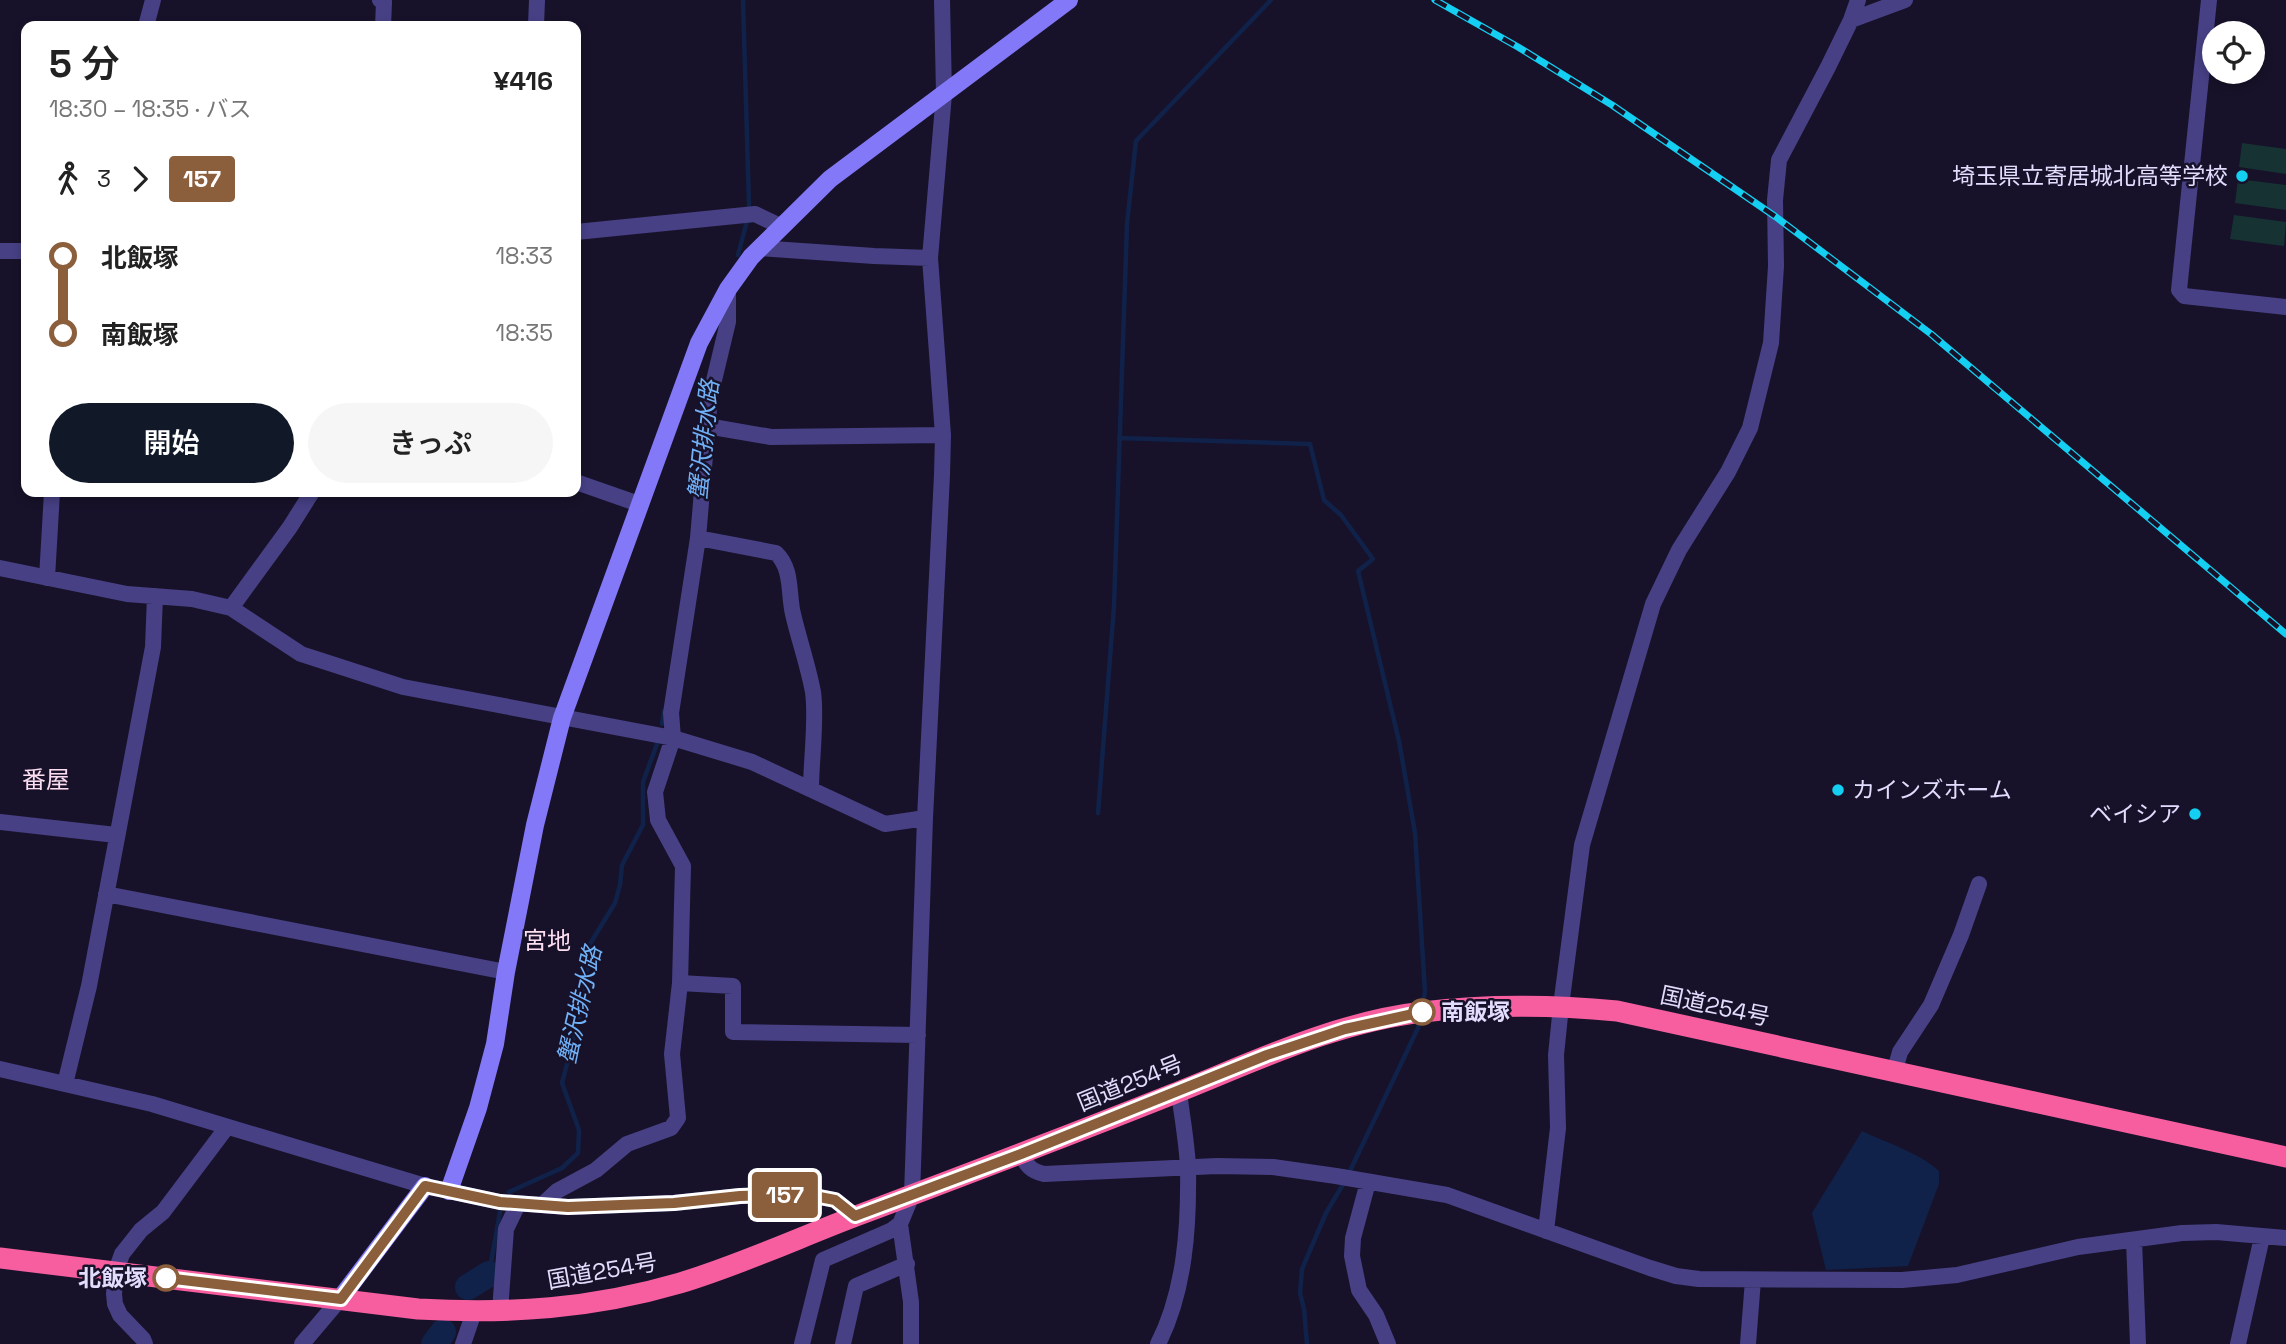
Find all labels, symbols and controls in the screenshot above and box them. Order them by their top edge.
map controls [2202,21,2265,84]
button: locate [2202,21,2265,84]
text: 5 分 [49,40,119,88]
text: ¥416 [494,64,553,98]
text: 18:30 – 18:35 · バス [49,94,251,124]
icon: walk [49,160,87,198]
icon: forward [121,160,159,198]
place label: 埼玉県立寄居城北高等学校 [1952,161,2228,191]
text: 157 [183,163,221,194]
text: 3 [97,164,111,194]
marker: 埼玉県立寄居城北高等学校 [2234,168,2250,184]
text: 北飯塚 [101,241,179,275]
text: 18:33 [495,241,553,271]
text: 南飯塚 [101,318,179,352]
text: 18:35 [496,318,553,348]
water label: 蟹沢排水路 [682,377,725,501]
button: 開始 [49,403,294,483]
button: きっぷ [308,403,553,483]
district label: 番屋 [22,764,70,795]
place label: カインズホーム [1852,775,2012,805]
marker: カインズホーム [1830,782,1846,798]
place label: ベイシア [2089,799,2181,829]
marker: ベイシア [2187,806,2203,822]
district label: 宮地 [523,925,571,956]
water label: 蟹沢排水路 [551,941,609,1067]
street label: 国道254号 [1658,980,1772,1032]
place label: 南飯塚 [1441,997,1510,1027]
marker: 南飯塚 [1409,999,1435,1025]
street label: 国道254号 [1073,1048,1187,1118]
line badge: 157 [745,1172,825,1218]
text: 157 [766,1179,804,1210]
street label: 国道254号 [545,1247,659,1295]
place label: 北飯塚 [78,1263,147,1293]
marker: 北飯塚 [153,1265,179,1291]

